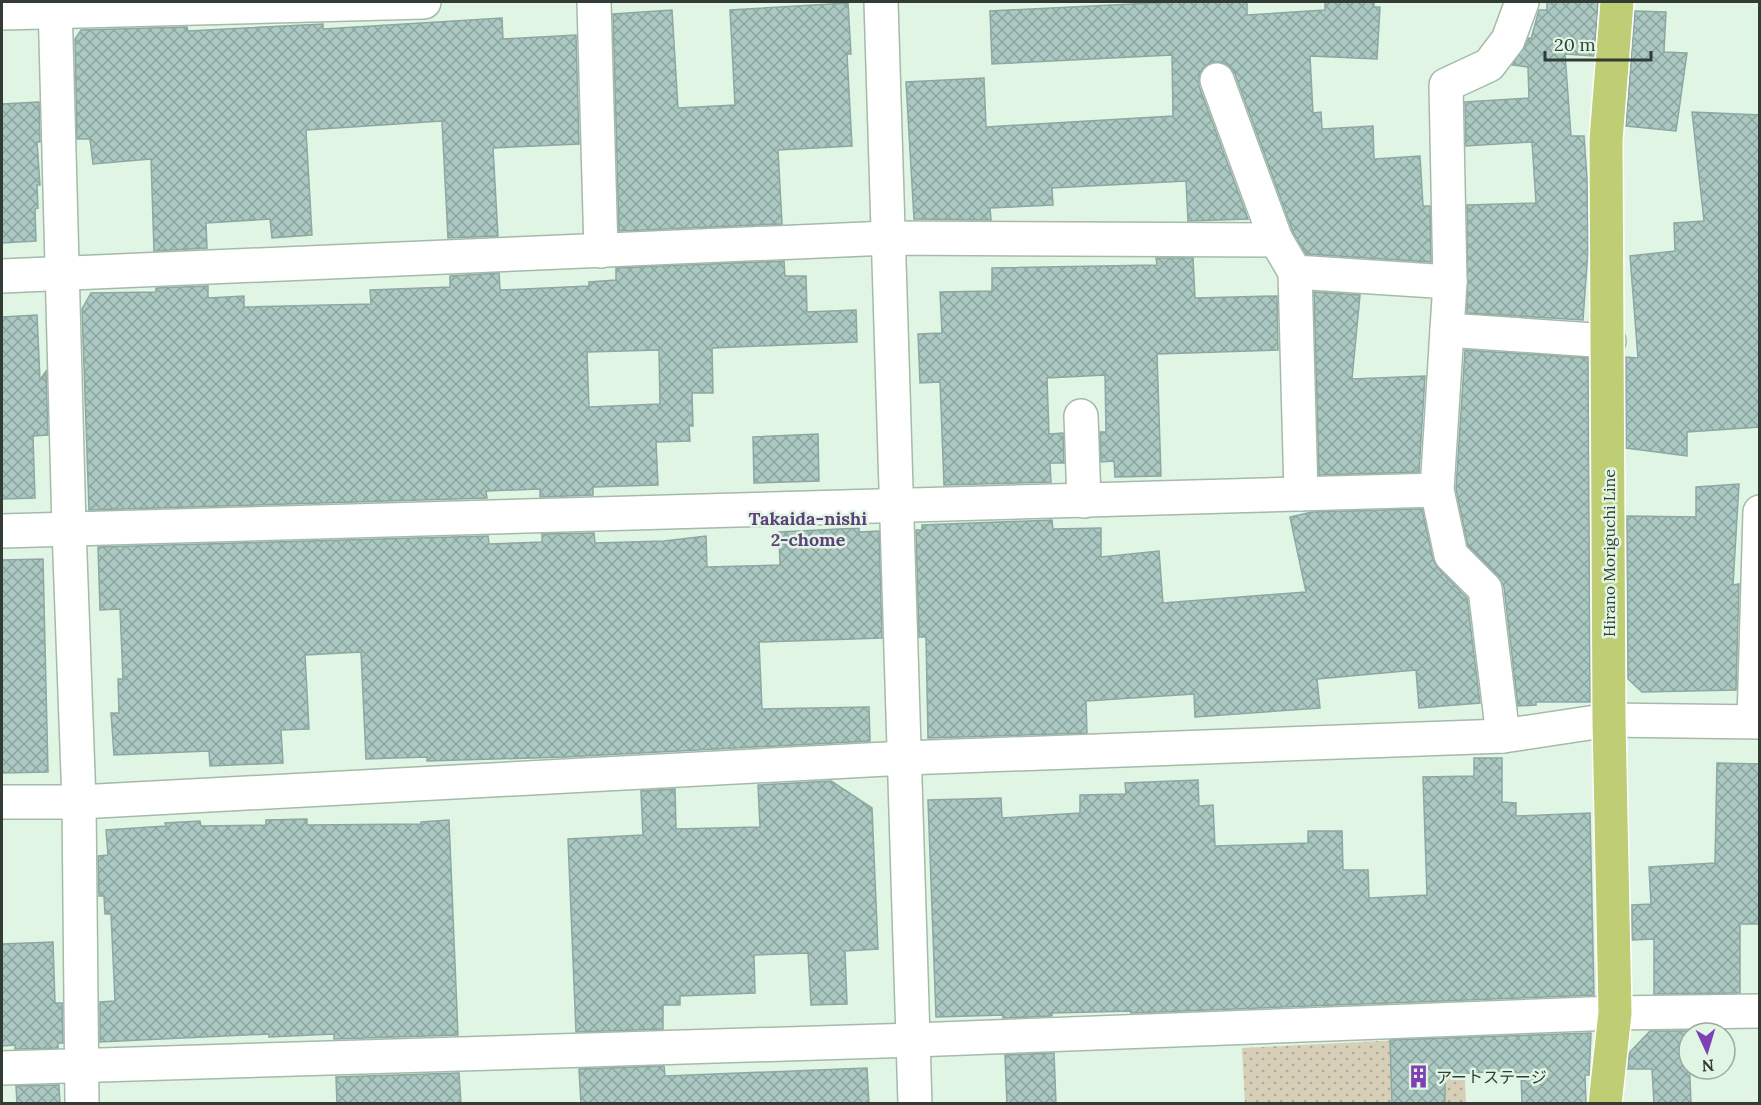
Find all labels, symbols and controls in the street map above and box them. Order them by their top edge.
scale bar [1545,24,1652,62]
text: 20 m [1554,33,1596,56]
street label: Hirano Moriguchi Line [1599,469,1619,637]
district label: Takaida-nishi 2-chome [749,507,867,551]
north arrow [1677,1021,1737,1081]
text: N [1701,1056,1715,1076]
building icon: アートステージ [1405,1064,1431,1090]
place label: アートステージ [1436,1067,1547,1087]

